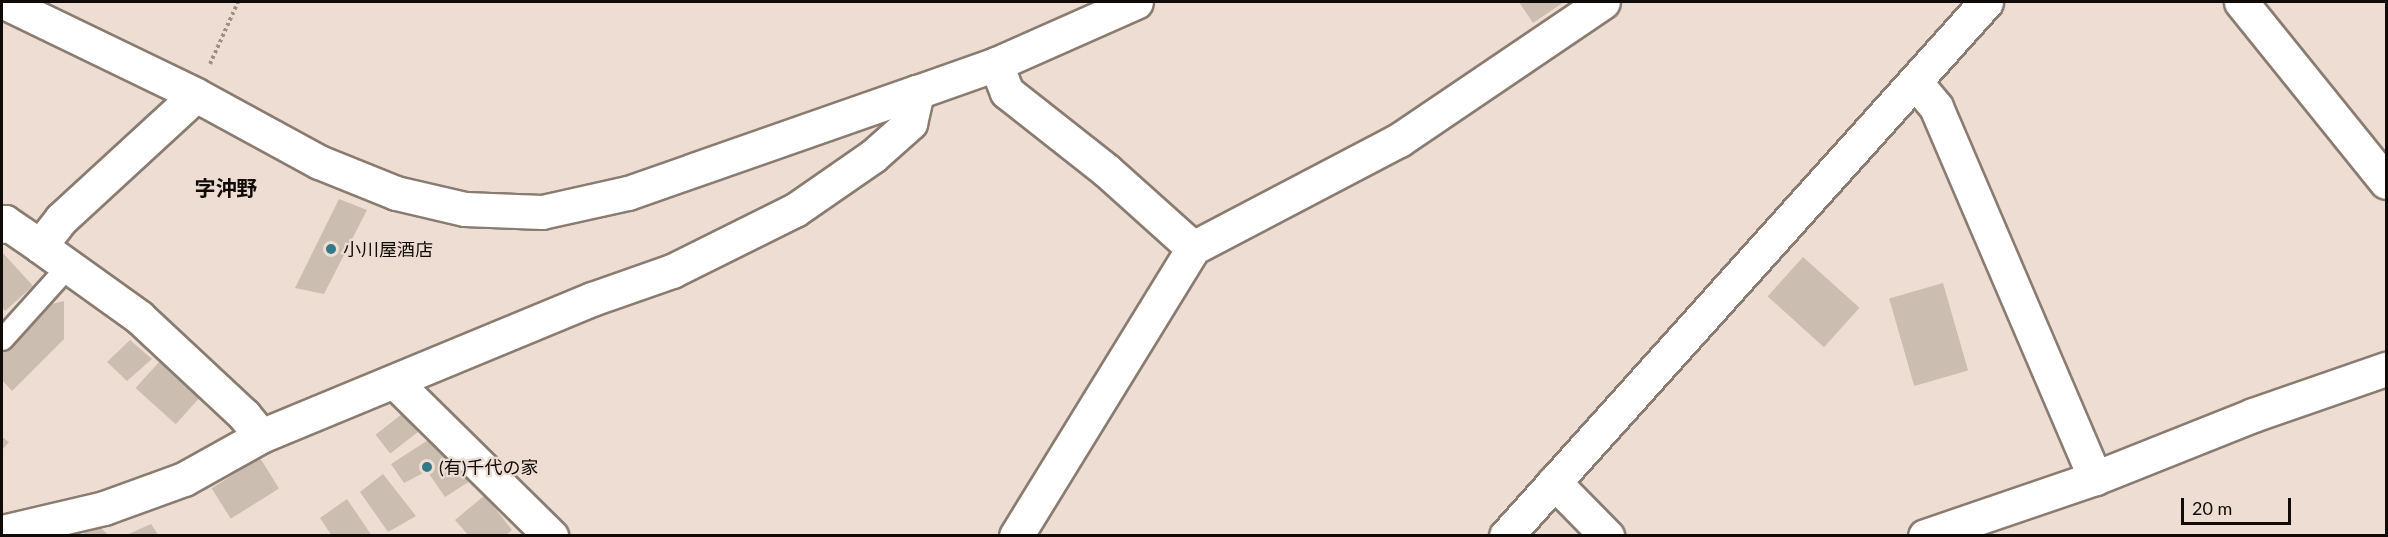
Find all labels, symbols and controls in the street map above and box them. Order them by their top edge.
district label: 字沖野 [195,175,257,201]
place label: 小川屋酒店 [343,238,433,260]
marker: 小川屋酒店 [324,242,338,256]
place label: (有)千代の家 [439,456,539,478]
marker: (有)千代の家 [420,460,434,474]
scale bar [2184,486,2294,524]
text: 20 m [2192,497,2232,519]

